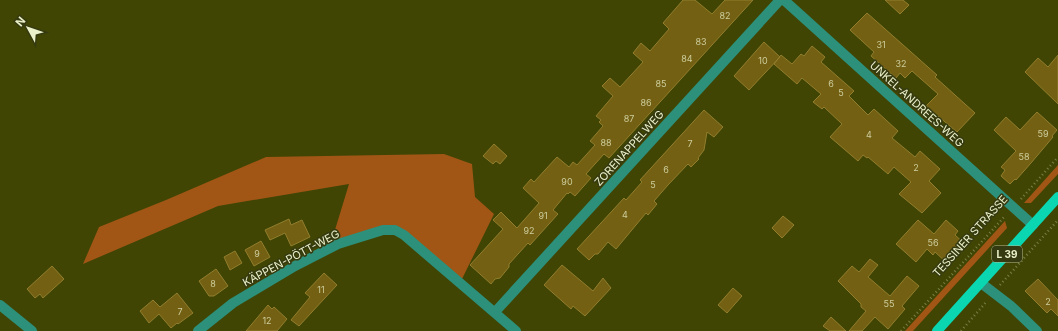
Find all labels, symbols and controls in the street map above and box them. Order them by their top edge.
north arrow [8,8,48,48]
house number: 82 [719,10,731,21]
text: N [12,14,28,29]
house number: 83 [695,36,707,47]
house number: 31 [876,39,886,50]
house number: 84 [681,53,693,64]
house number: 10 [758,55,768,66]
street label: UNKEL-ANDREES-WEG [867,58,967,150]
house number: 32 [895,58,907,69]
house number: 85 [655,78,667,89]
house number: 6 [828,78,834,89]
house number: 5 [838,87,844,98]
house number: 86 [640,97,652,108]
street label: ZORENAPPELWEG [591,107,667,189]
house number: 87 [624,113,634,124]
house number: 59 [1037,128,1049,139]
house number: 4 [866,129,872,140]
house number: 88 [600,137,612,148]
house number: 7 [687,138,693,149]
house number: 58 [1018,151,1030,162]
house number: 2 [913,162,919,173]
house number: 6 [663,164,669,175]
house number: 90 [561,176,573,187]
house number: 5 [650,179,656,190]
street label: TESSINER STRASSE [930,192,1010,280]
house number: 4 [622,209,628,220]
house number: 91 [538,210,548,221]
house number: 92 [523,225,535,236]
street label: KÄPPEN-PÖTT-WEG [240,227,342,289]
house number: 56 [927,237,939,248]
road number: L 39 [992,246,1022,262]
house number: 9 [254,248,260,259]
house number: 8 [210,278,216,289]
house number: 11 [317,284,325,295]
house number: 2 [1045,296,1051,307]
house number: 55 [884,298,894,309]
house number: 7 [177,306,183,317]
house number: 12 [262,315,272,326]

